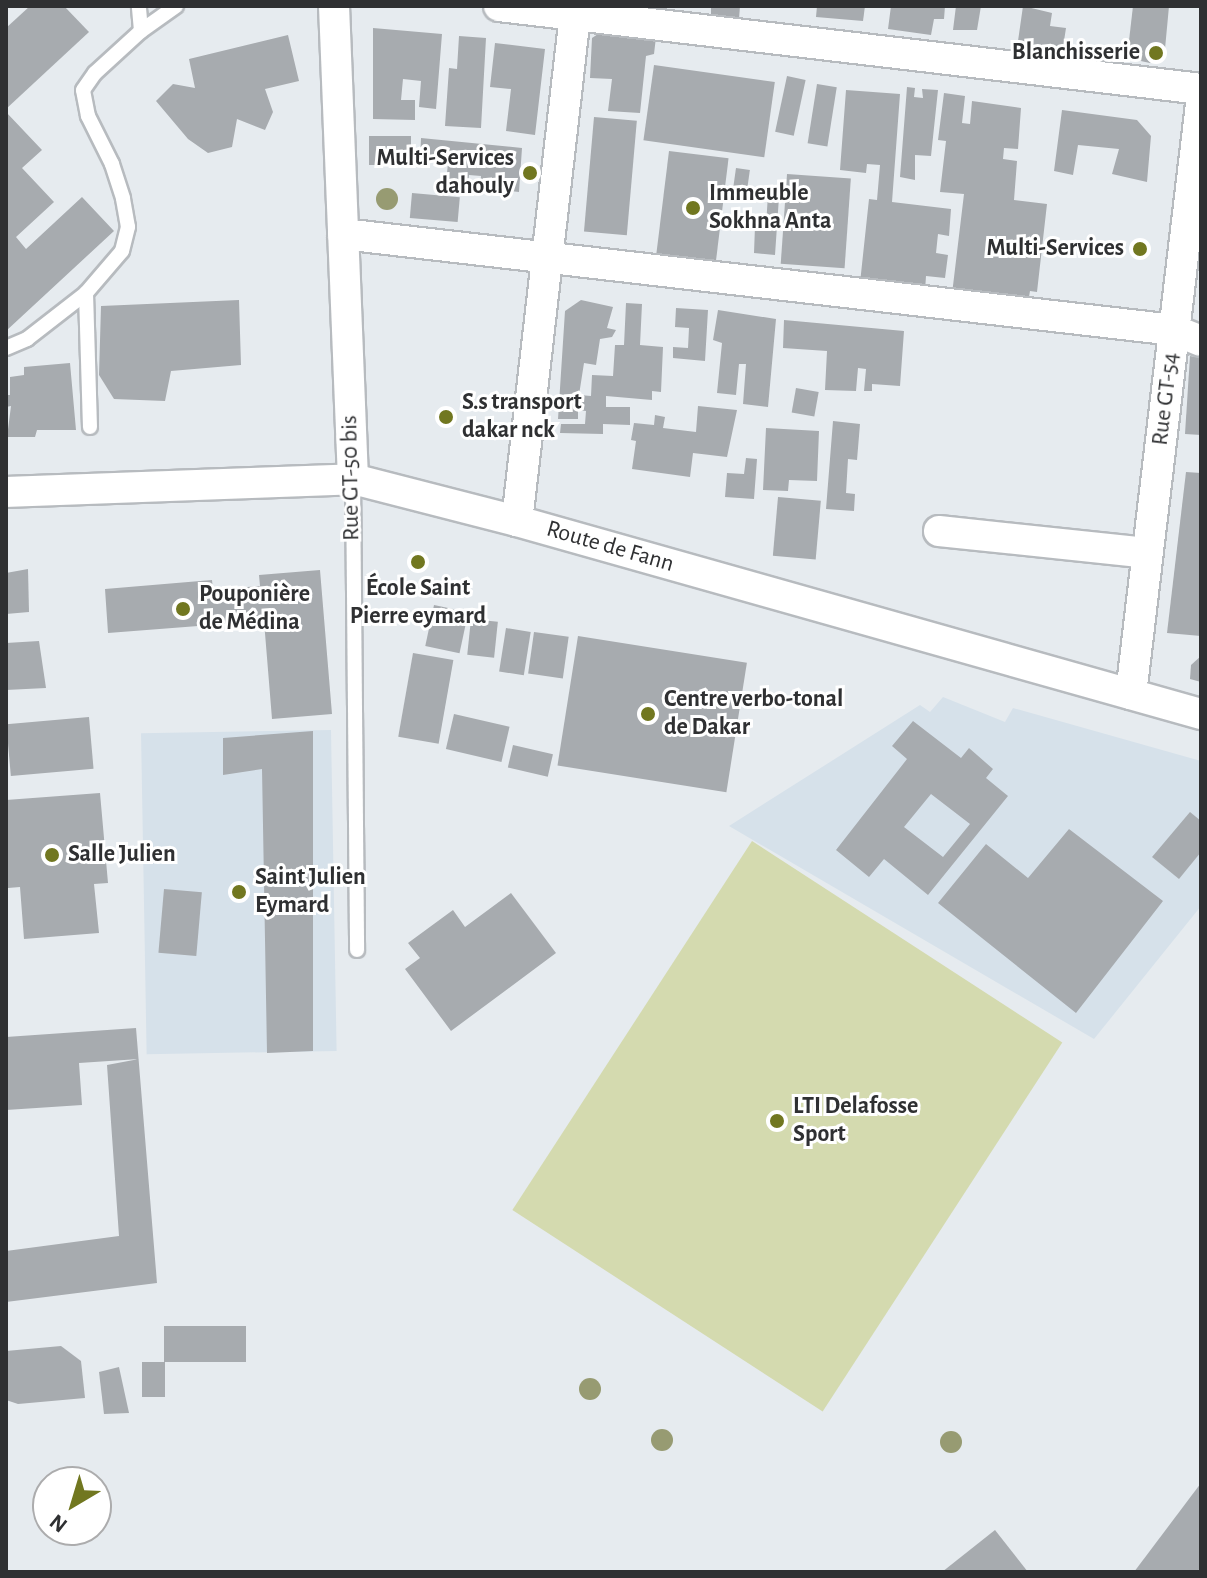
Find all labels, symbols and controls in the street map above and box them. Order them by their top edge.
place label: Blanchisserie [1012,39,1140,67]
marker: Blanchisserie [1147,44,1165,62]
place label: Multi-Services dahouly [377,145,514,201]
marker: Multi-Services dahouly [521,164,539,182]
place label: Immeuble Sokhna Anta [709,180,831,236]
marker: Immeuble Sokhna Anta [684,199,702,217]
place label: Multi-Services [987,235,1124,263]
marker: Multi-Services [1131,240,1149,258]
street label: Rue GT-54 [1146,351,1186,447]
place label: S.s transport dakar nck [462,389,582,445]
marker: S.s transport dakar nck [437,408,455,426]
street label: Rue GT-50 bis [336,415,366,541]
street label: Route de Fann [543,515,677,579]
marker: École Saint Pierre eymard [409,553,427,571]
place label: École Saint Pierre eymard [350,575,486,631]
place label: Pouponière de Médina [199,581,310,637]
marker: Pouponière de Médina [174,600,192,618]
place label: Centre verbo-tonal de Dakar [664,686,843,742]
marker: Centre verbo-tonal de Dakar [639,705,657,723]
place label: Salle Julien [68,841,176,869]
marker: Salle Julien [43,846,61,864]
place label: Saint Julien Eymard [255,864,366,920]
marker: Saint Julien Eymard [230,883,248,901]
place label: LTI Delafosse Sport [793,1093,918,1149]
marker: LTI Delafosse Sport [768,1112,786,1130]
north arrow [32,1466,112,1546]
text: N [46,1510,71,1537]

